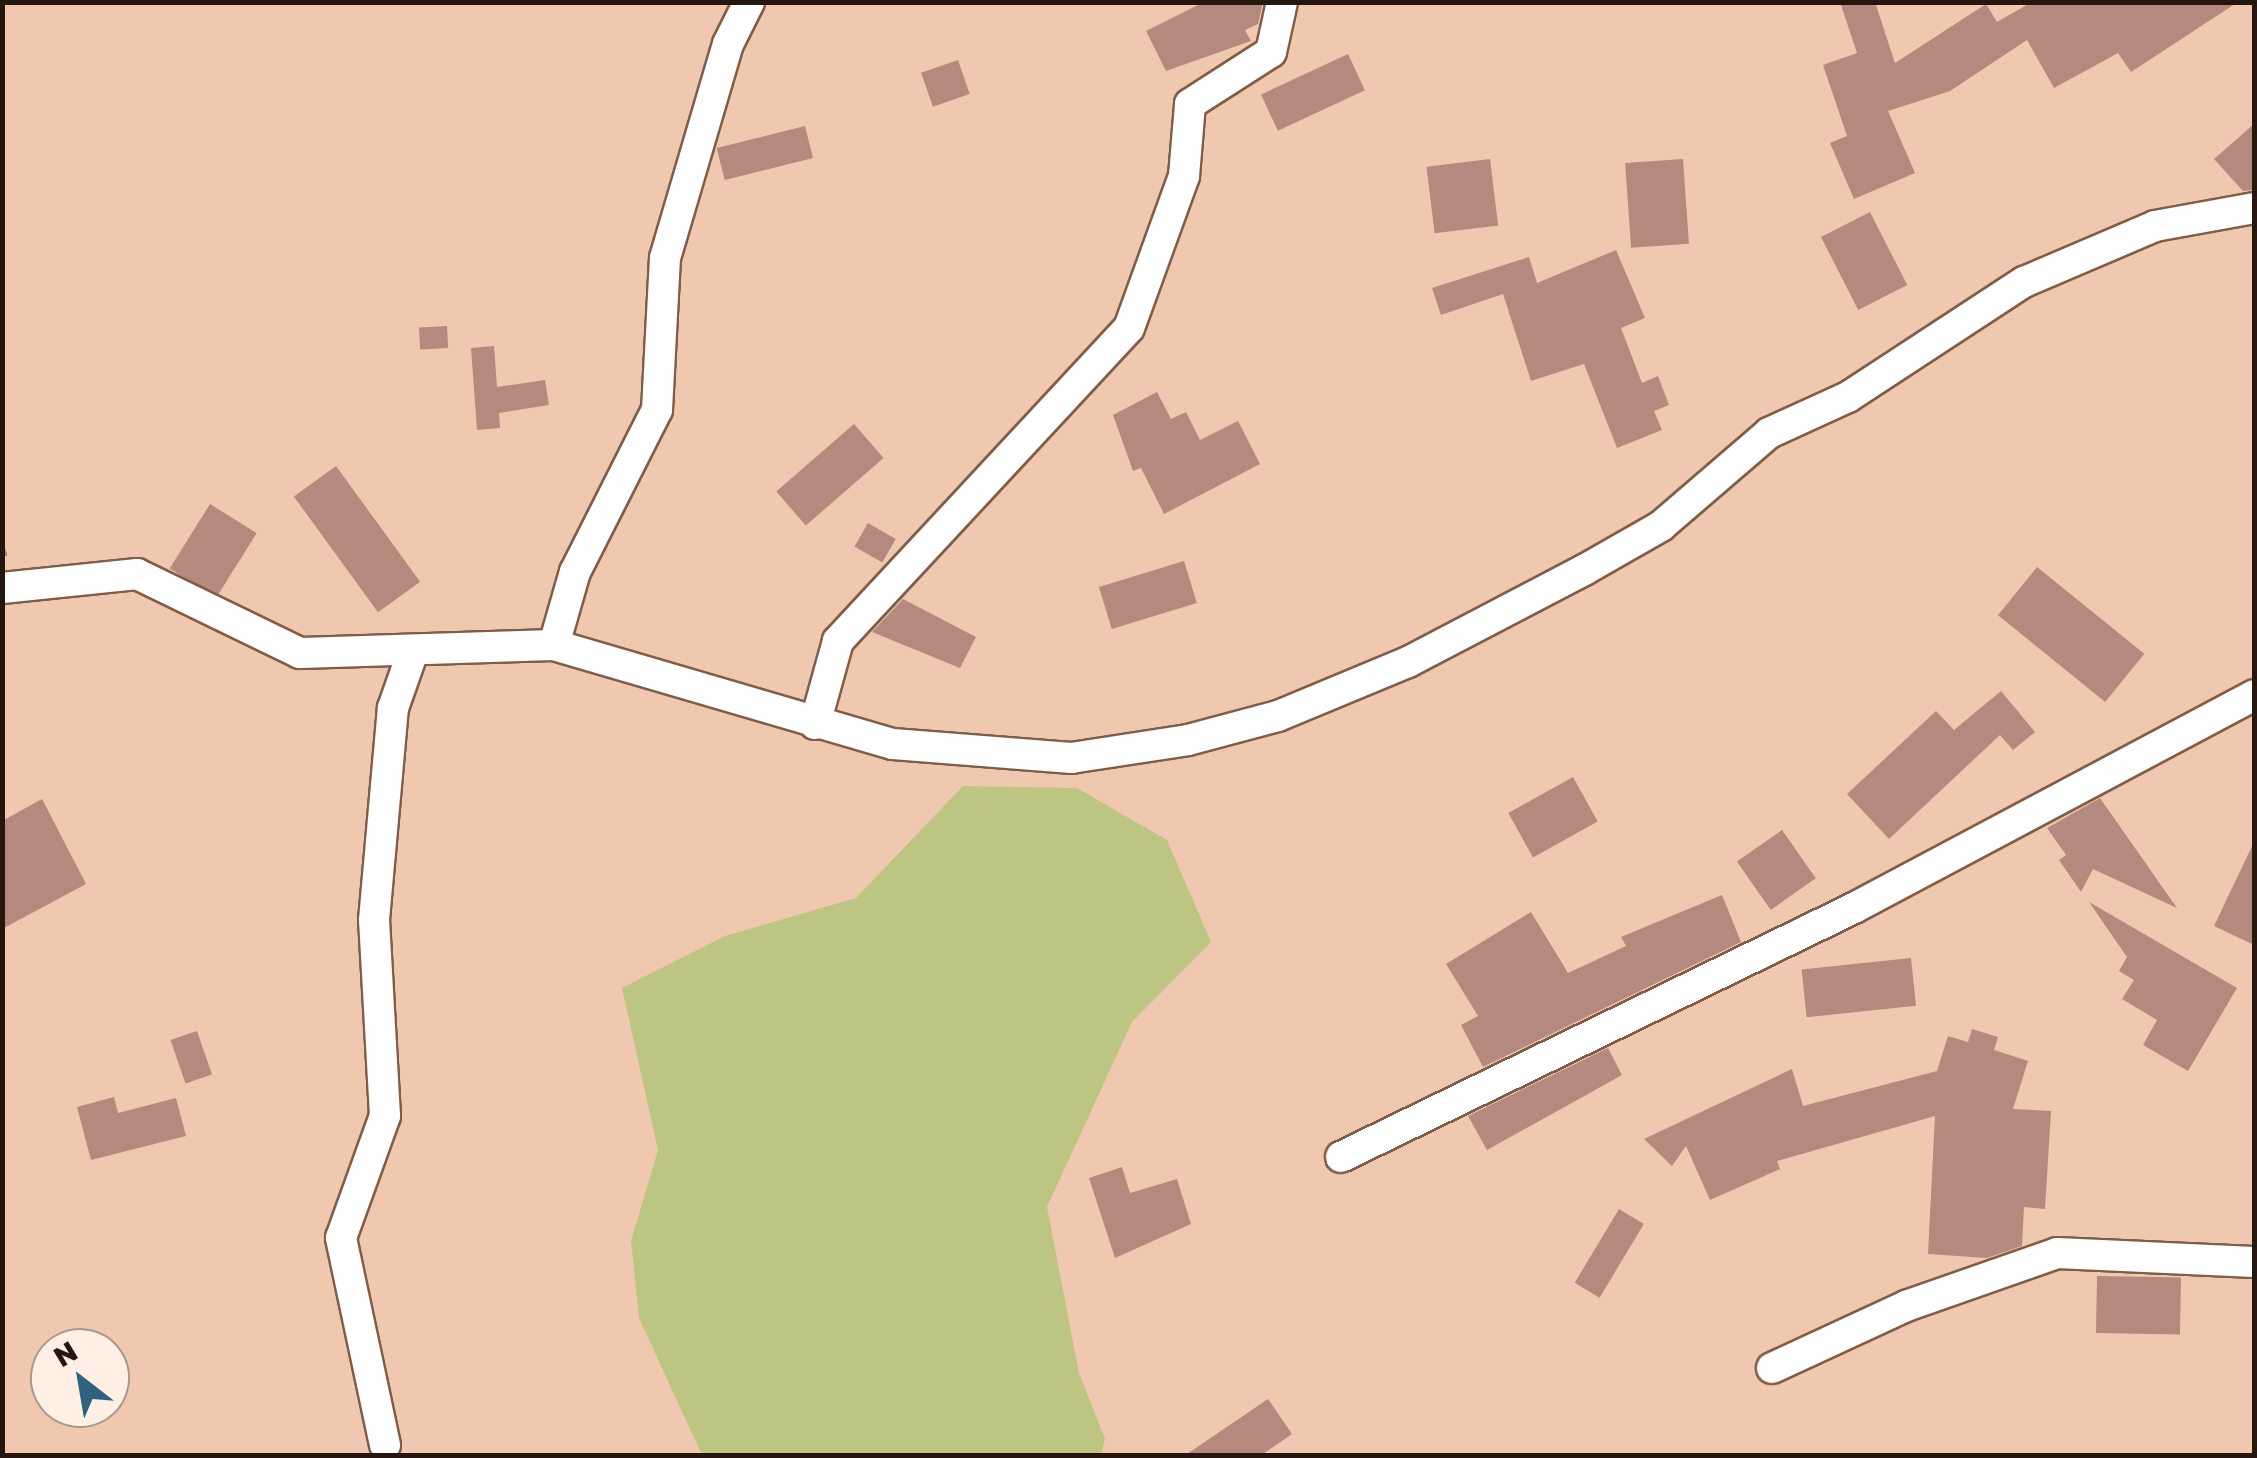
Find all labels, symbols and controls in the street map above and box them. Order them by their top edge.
north arrow [30,1328,130,1428]
text: N [48,1334,83,1373]

